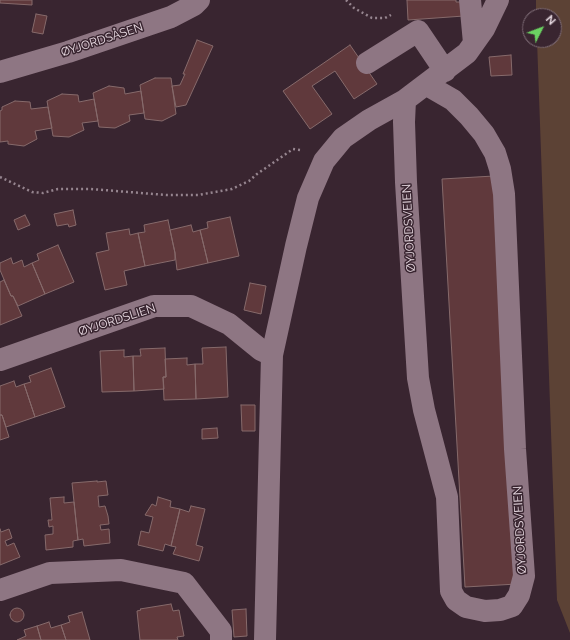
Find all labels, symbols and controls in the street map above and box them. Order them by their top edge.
north arrow [522,8,562,48]
text: N [543,13,558,28]
street label: ØYJORDSÅSEN [59,20,145,60]
street label: ØYJORDSVEIEN [399,183,419,273]
street label: ØYJORDSLIEN [77,301,157,339]
street label: ØYJORDSVEIEN [510,485,530,575]

